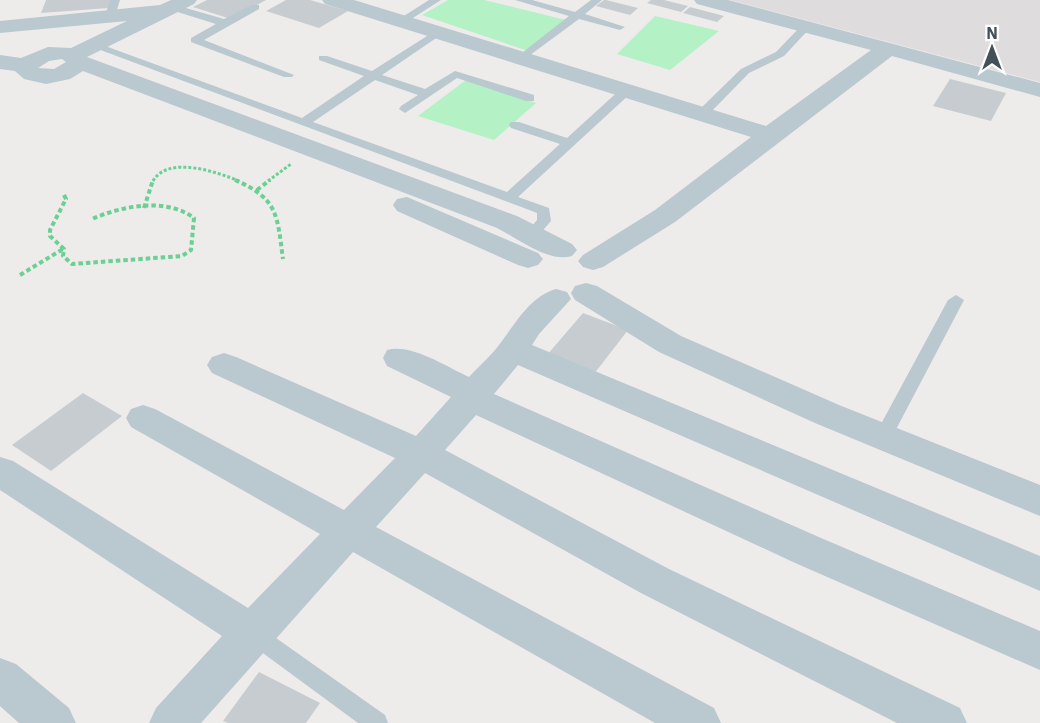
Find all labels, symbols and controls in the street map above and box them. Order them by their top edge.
north arrow [962,18,1022,78]
text: N [986,23,998,43]

